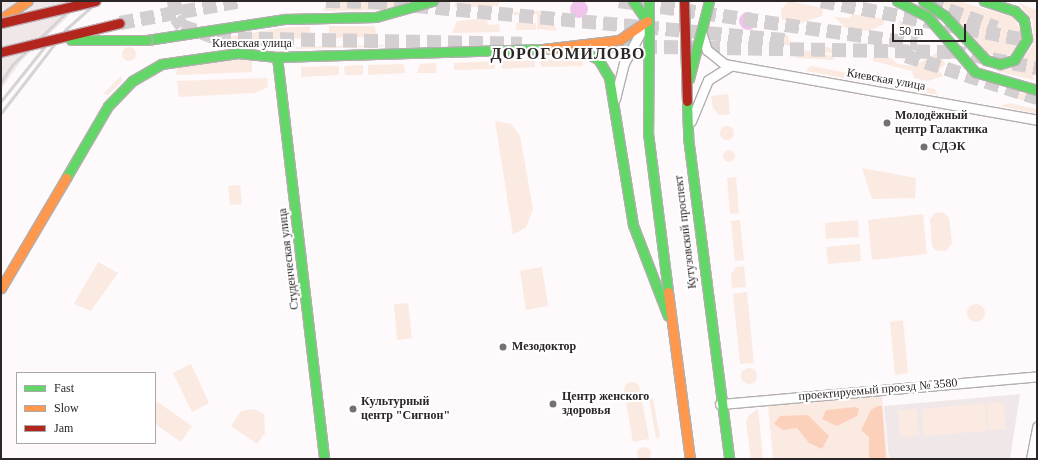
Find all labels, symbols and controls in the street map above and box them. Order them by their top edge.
scale bar [894,16,968,42]
text: 50 m [899,24,923,38]
street label: Киевская улица [212,37,292,51]
district label: ДОРОГОМИЛОВО [491,44,645,64]
street label: Киевская улица [845,66,927,94]
place label: Молодёжный центр Галактика [895,109,988,137]
marker: Молодёжный центр Галактика [882,118,892,128]
place label: СДЭК [932,140,965,154]
marker: СДЭК [919,142,929,152]
street label: Кутузовский проспект [672,174,700,290]
street label: Студенческая улица [276,207,302,311]
place label: Мезодоктор [512,340,576,354]
marker: Мезодоктор [497,341,509,353]
legend [16,372,156,444]
street label: проектируемый проезд № 3580 [798,376,958,404]
text: Fast [54,381,74,395]
place label: Центр женского здоровья [562,390,649,418]
place label: Культурный центр "Сигнон" [361,395,450,423]
marker: Центр женского здоровья [547,398,559,410]
text: Slow [54,401,79,415]
marker: Культурный центр "Сигнон" [348,404,358,414]
text: Jam [54,421,73,435]

